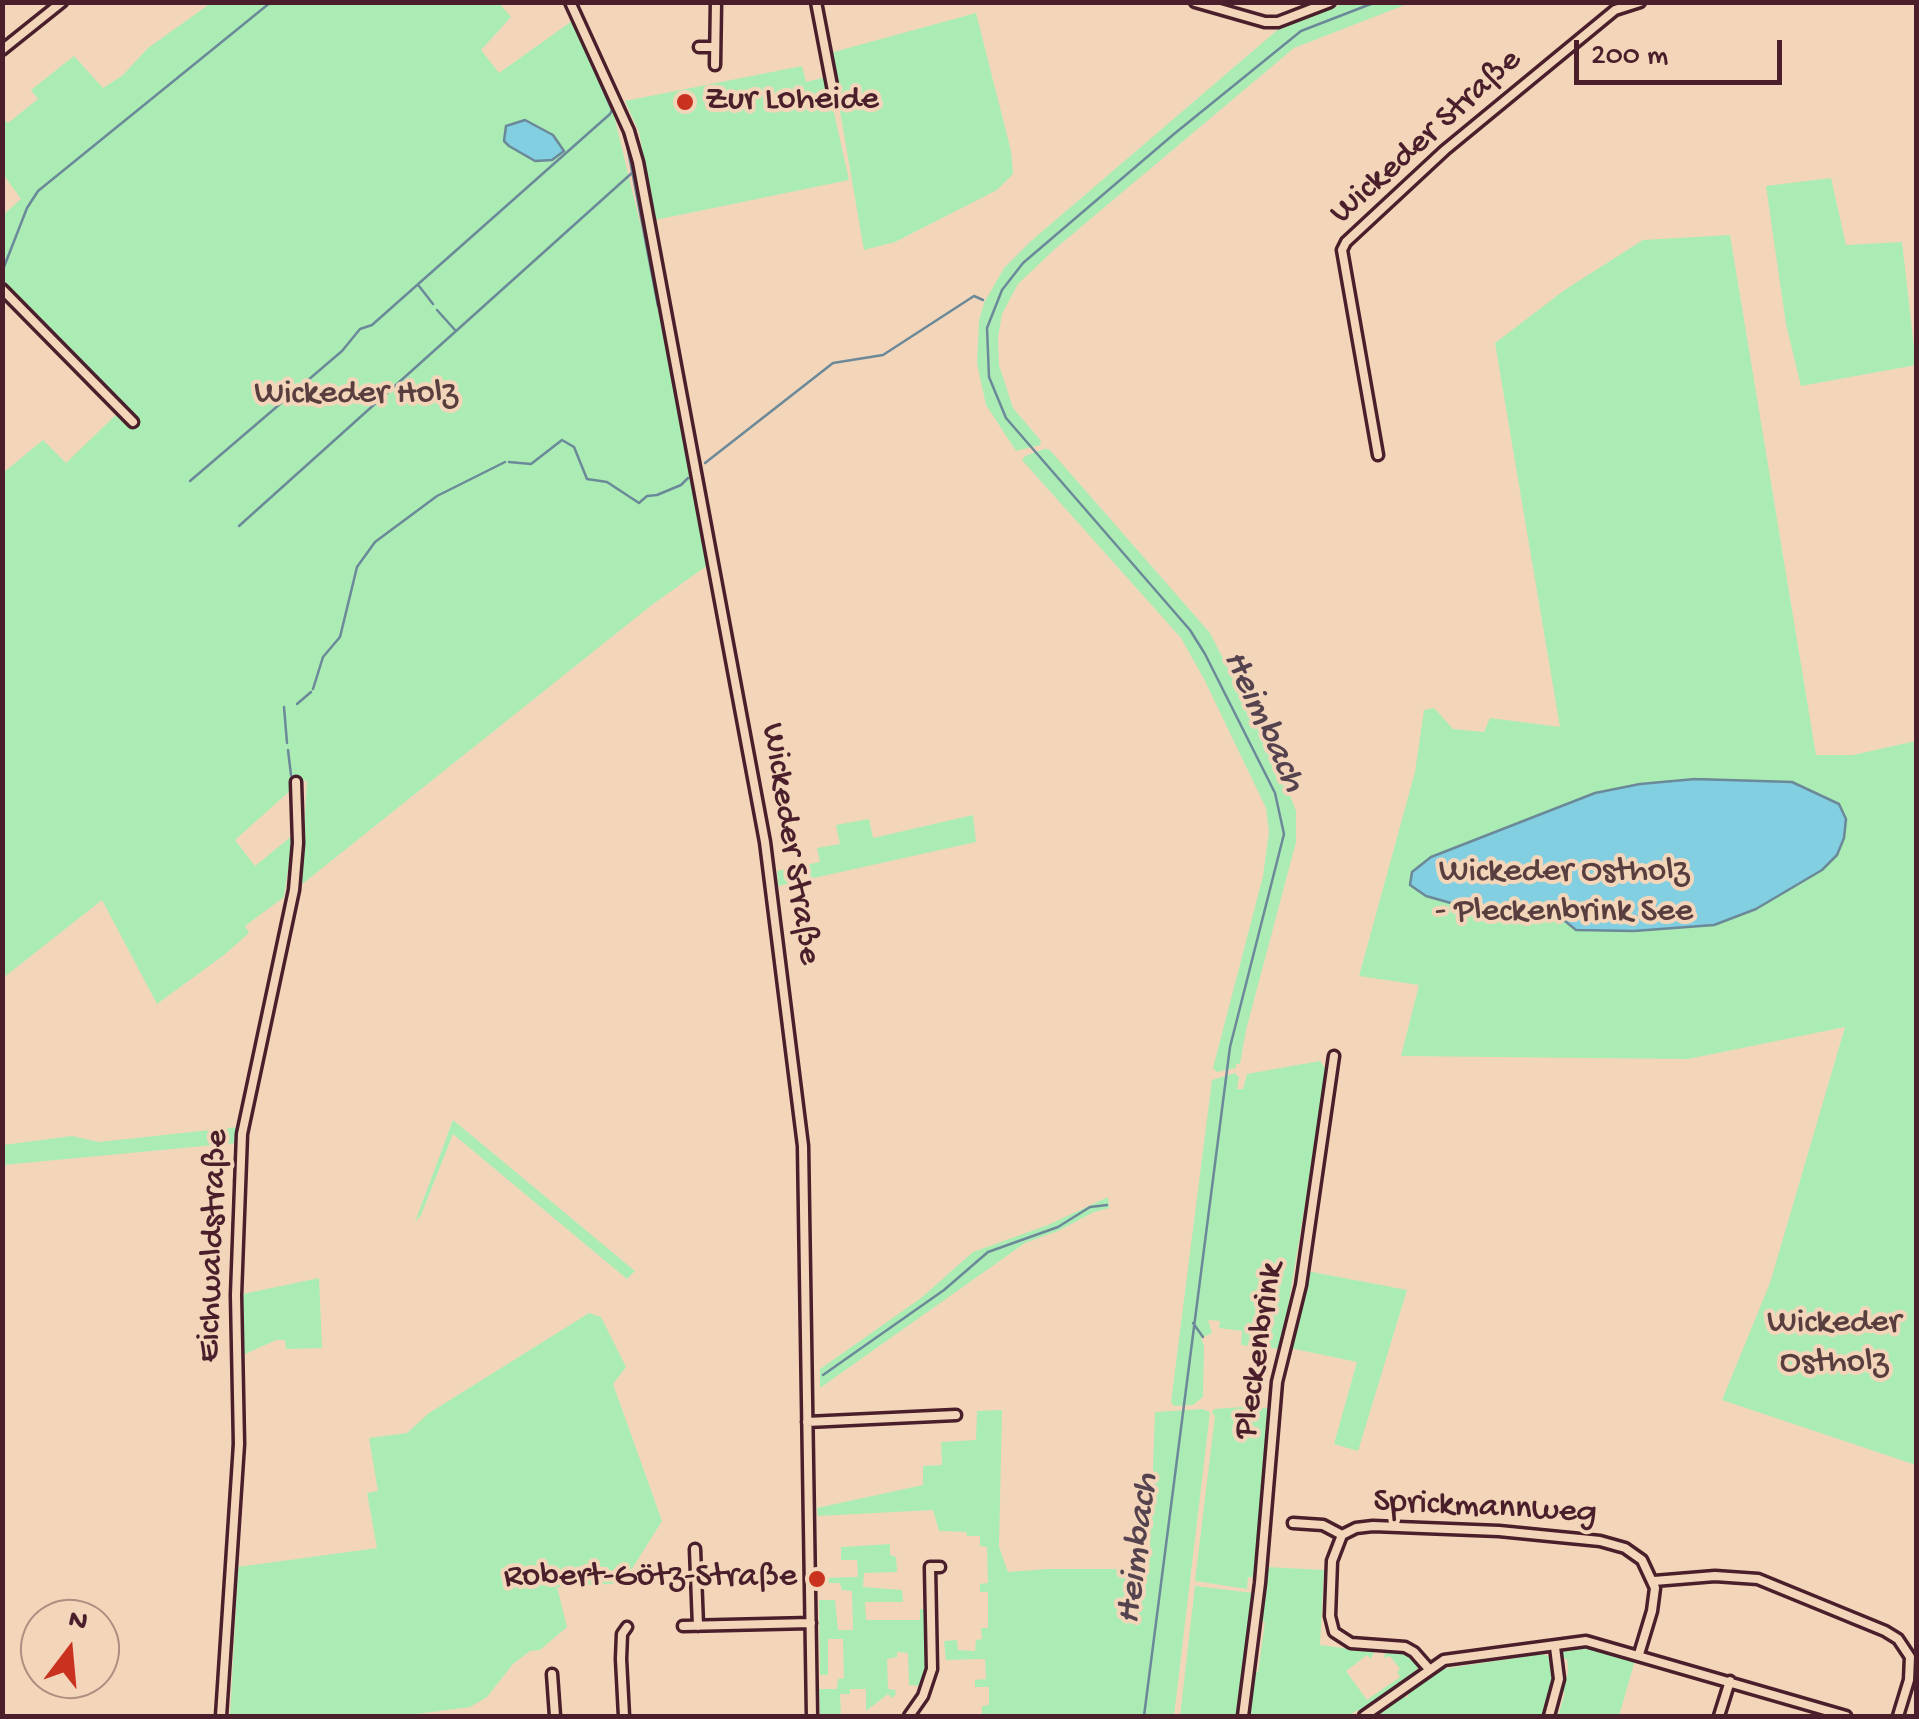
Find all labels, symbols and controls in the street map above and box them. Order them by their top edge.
scale bar [1579,20,1786,82]
text: 200 m [1591,40,1668,75]
street label: Wickeder Straße [1322,41,1532,235]
place label: Zur Loheide [705,81,879,123]
marker: Zur Loheide [674,91,696,113]
park label: Wickeder Holz [254,375,458,417]
water label: Heimbach [1209,644,1315,800]
street label: Wickeder Straße [749,720,829,968]
park label: Wickeder Ostholz - Pleckenbrink See [1435,853,1693,935]
street label: Eichwaldstraße [190,1129,240,1363]
street label: Pleckenbrink [1226,1260,1296,1442]
park label: Wickeder Ostholz [1767,1304,1901,1386]
water label: Heimbach [1108,1471,1172,1627]
street label: Sprickmannweg [1372,1482,1598,1536]
place label: Robert-Götz-Straße [504,1558,797,1600]
marker: Robert-Götz-Straße [806,1568,828,1590]
north arrow [20,1599,120,1699]
text: N [65,1603,91,1640]

